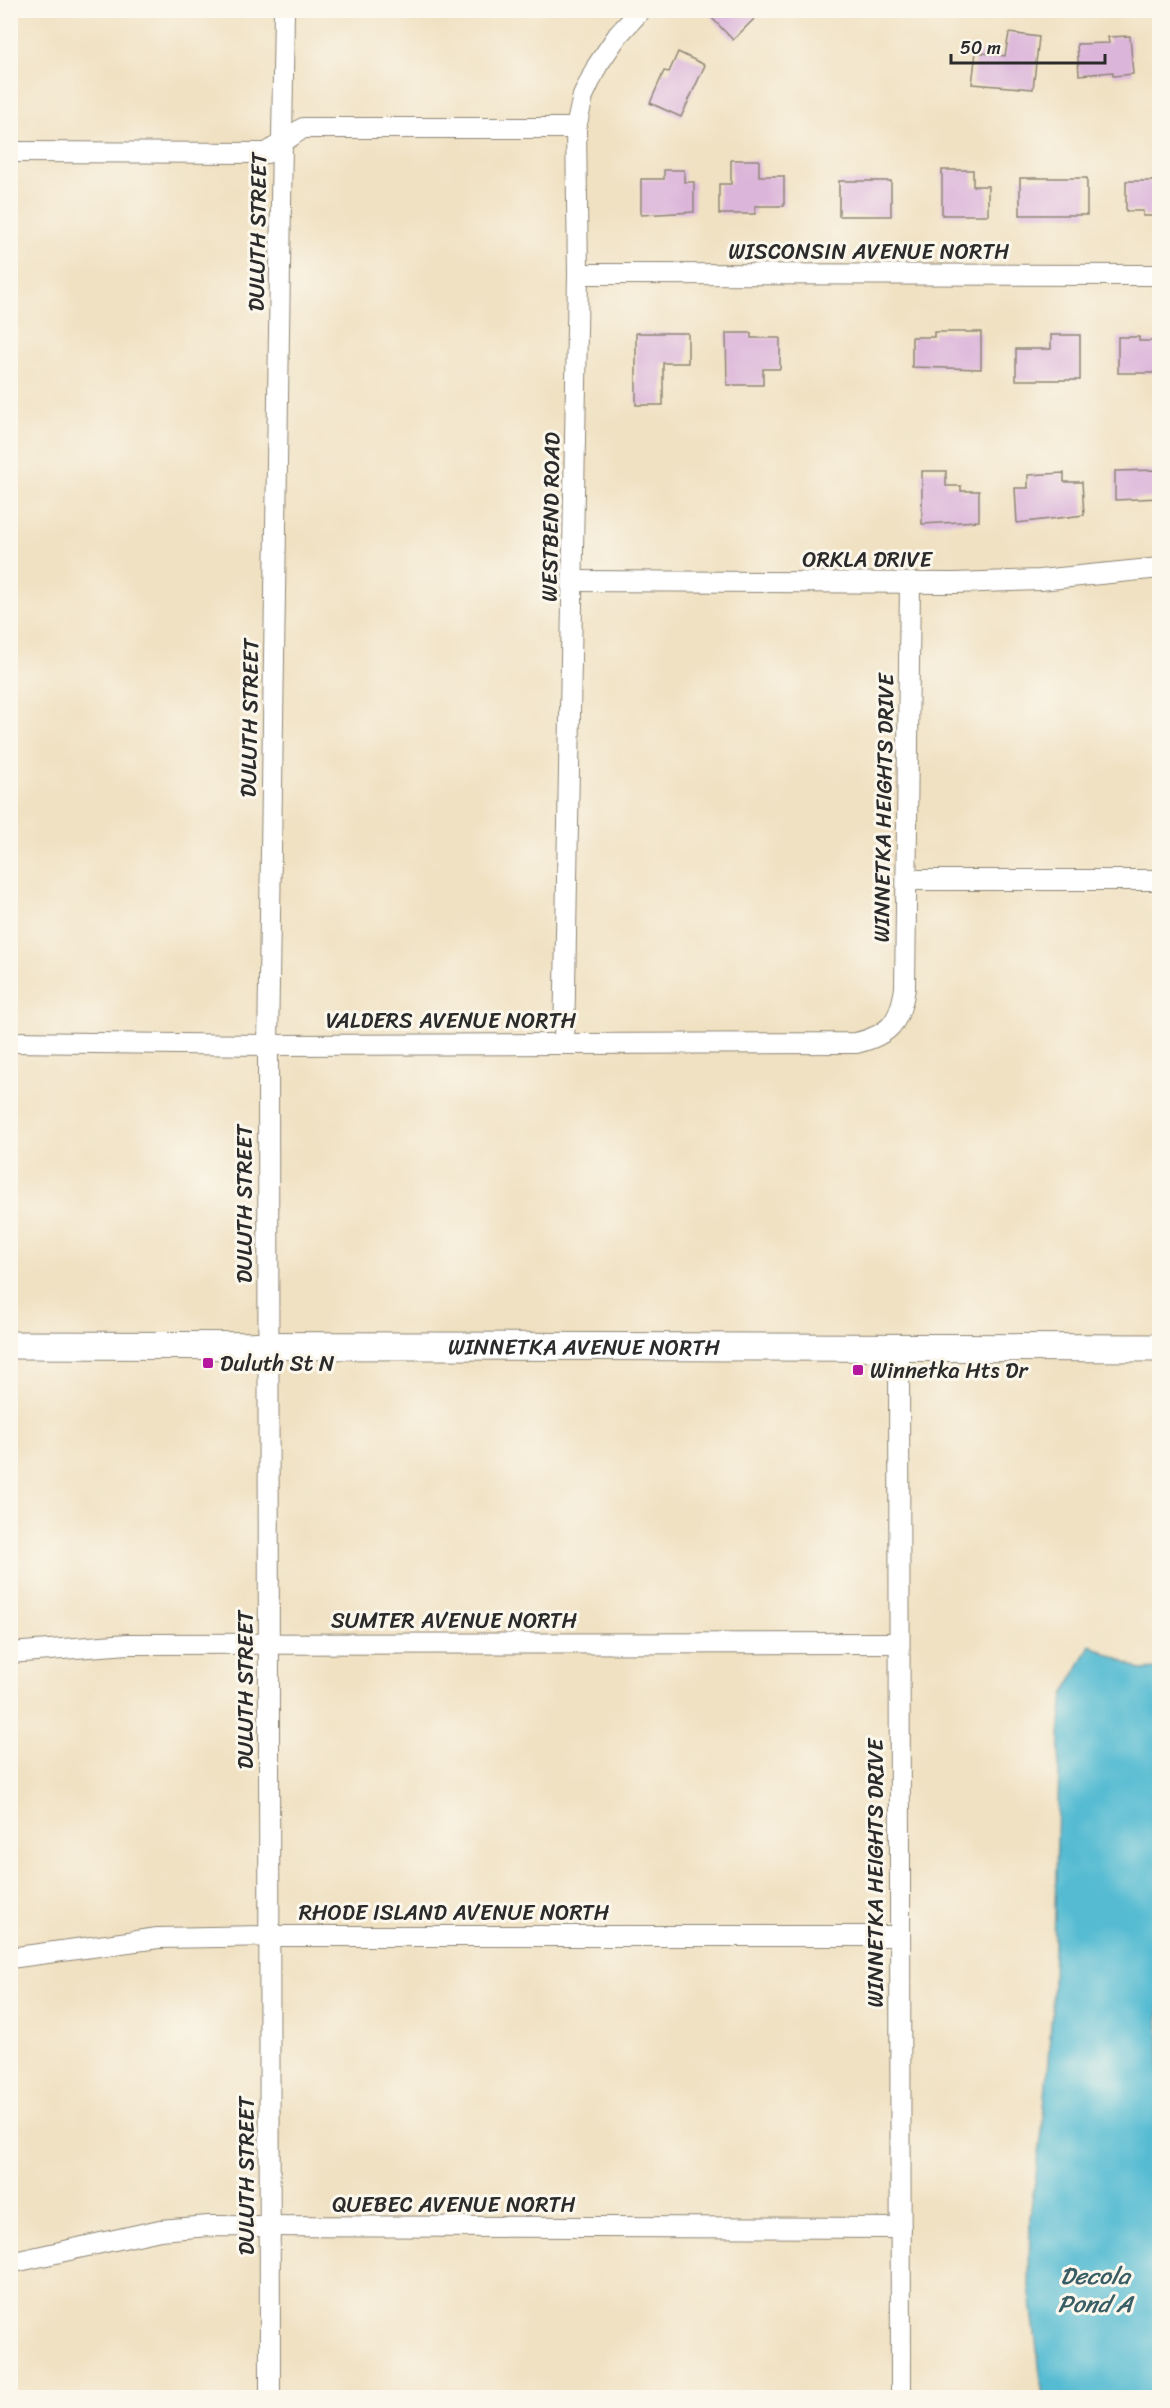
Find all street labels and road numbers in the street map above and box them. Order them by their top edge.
street label: DULUTH STREET [237,151,278,312]
street label: WISCONSIN AVENUE NORTH [728,232,1010,271]
street label: WESTBEND ROAD [530,432,571,602]
street label: ORKLA DRIVE [802,540,934,579]
street label: DULUTH STREET [229,637,270,798]
street label: WINNETKA HEIGHTS DRIVE [862,671,905,943]
street label: VALDERS AVENUE NORTH [326,1001,577,1040]
street label: DULUTH STREET [225,1123,264,1283]
street label: WINNETKA AVENUE NORTH [448,1327,721,1367]
street label: SUMTER AVENUE NORTH [331,1601,577,1640]
street label: DULUTH STREET [226,1609,265,1769]
street label: WINNETKA HEIGHTS DRIVE [856,1737,895,2008]
street label: RHODE ISLAND AVENUE NORTH [299,1893,610,1932]
street label: DULUTH STREET [227,2095,266,2255]
street label: QUEBEC AVENUE NORTH [332,2185,576,2224]

